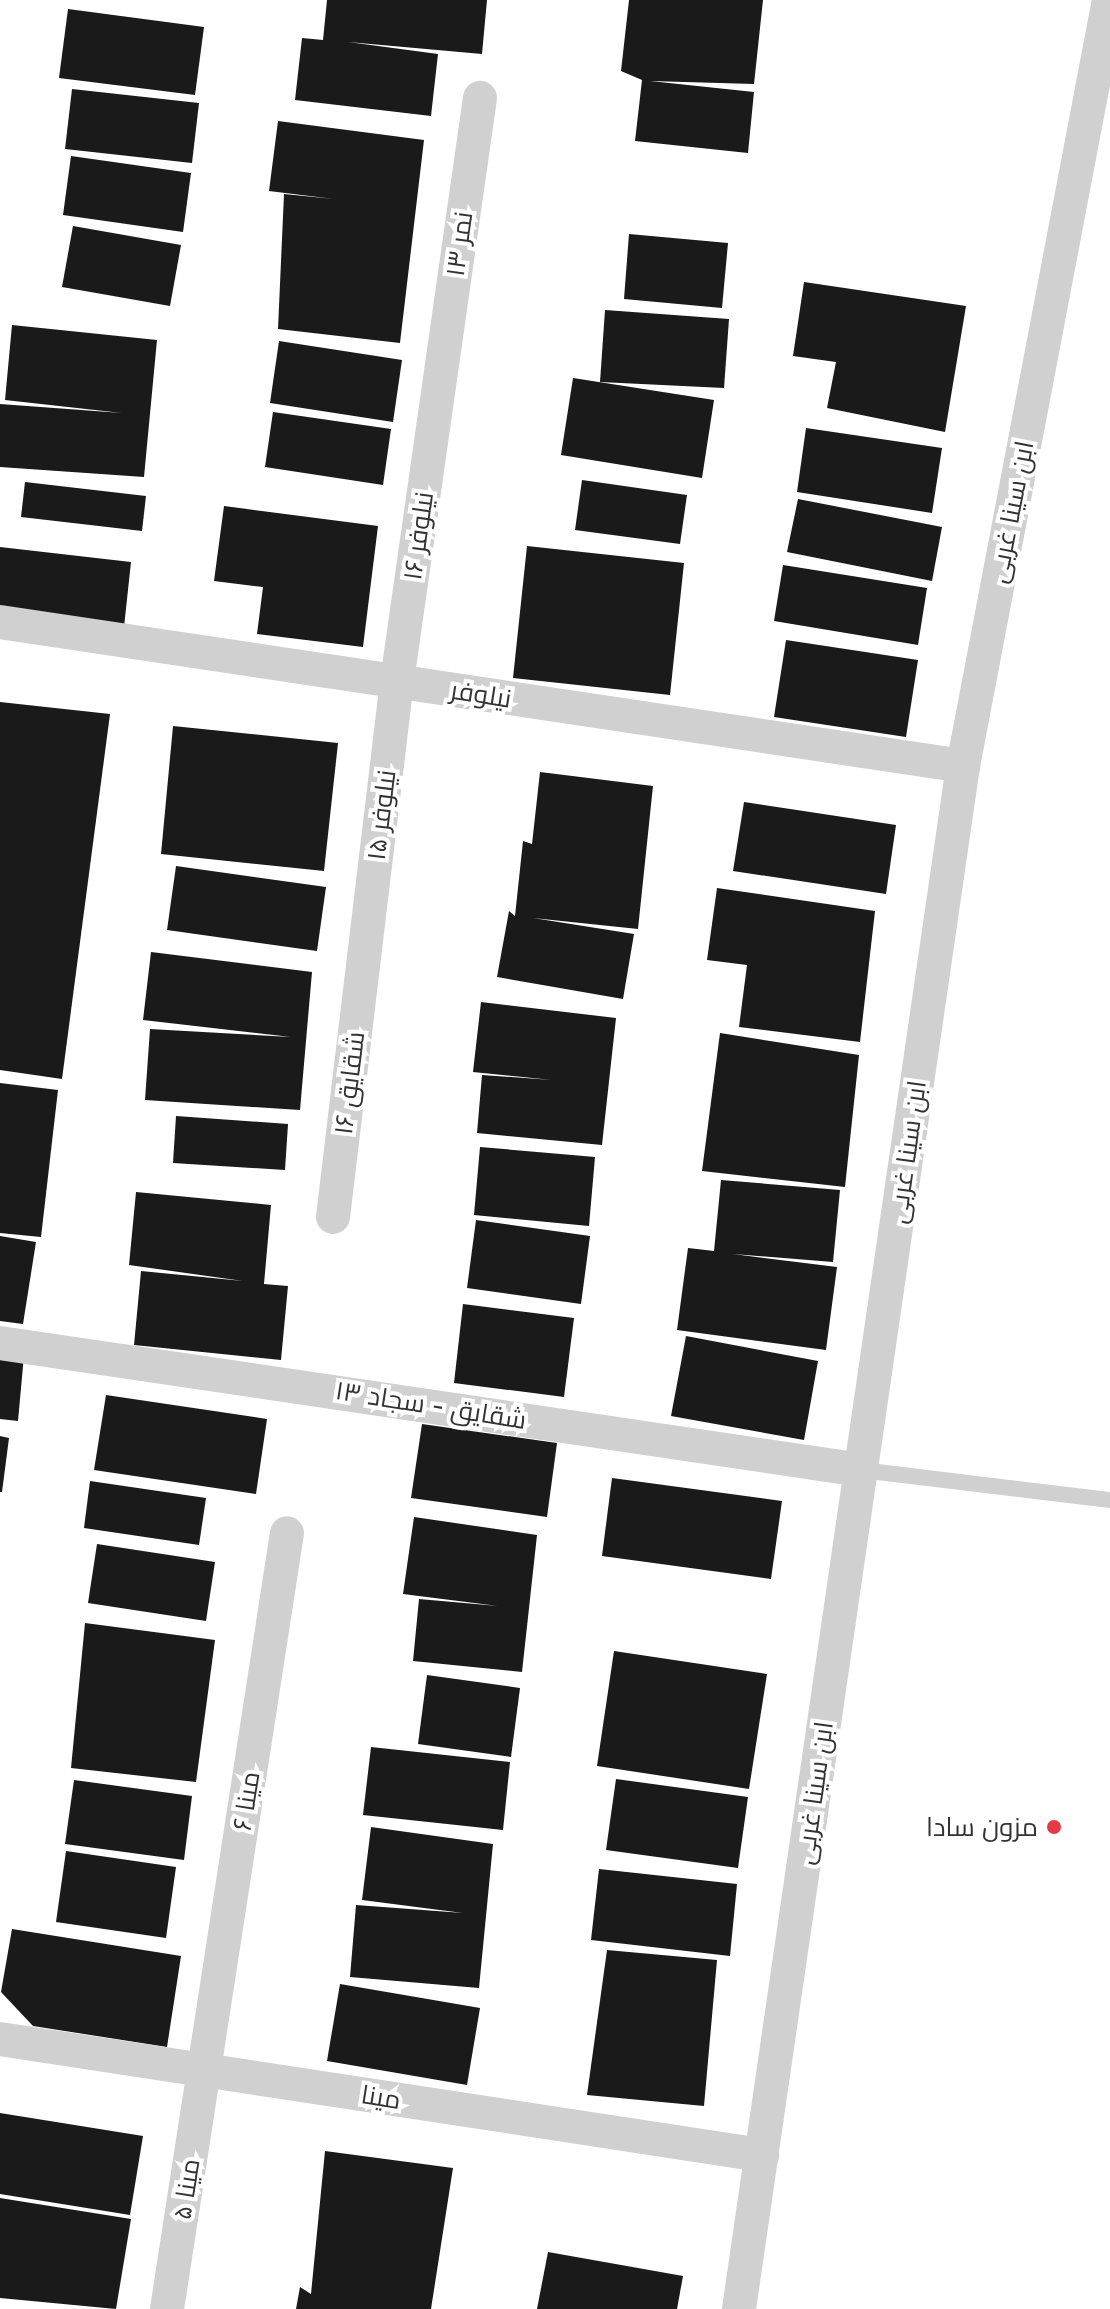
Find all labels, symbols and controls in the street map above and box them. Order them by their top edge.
street label: نمر ۱۳ [439,210,479,278]
street label: ابن سینا غربی [982,438,1040,586]
street label: نیلوفر ۱۶ [396,490,440,582]
street label: نیلوفر [448,674,514,714]
street label: نیلوفر ۱۵ [360,768,402,862]
street label: شقایق ۱۶ [327,1030,371,1136]
street label: ابن سینا غربی [882,1078,932,1226]
street label: شقایق - سجاد ۱۳ [333,1375,529,1435]
street label: ابن سینا غربی [789,1719,839,1867]
street label: مینا ۶ [226,1769,266,1833]
place label: مزون سادا [926,1811,1038,1843]
marker: مزون سادا [1045,1818,1063,1836]
street label: مینا [359,2078,403,2116]
street label: مینا ۵ [166,2156,206,2222]

